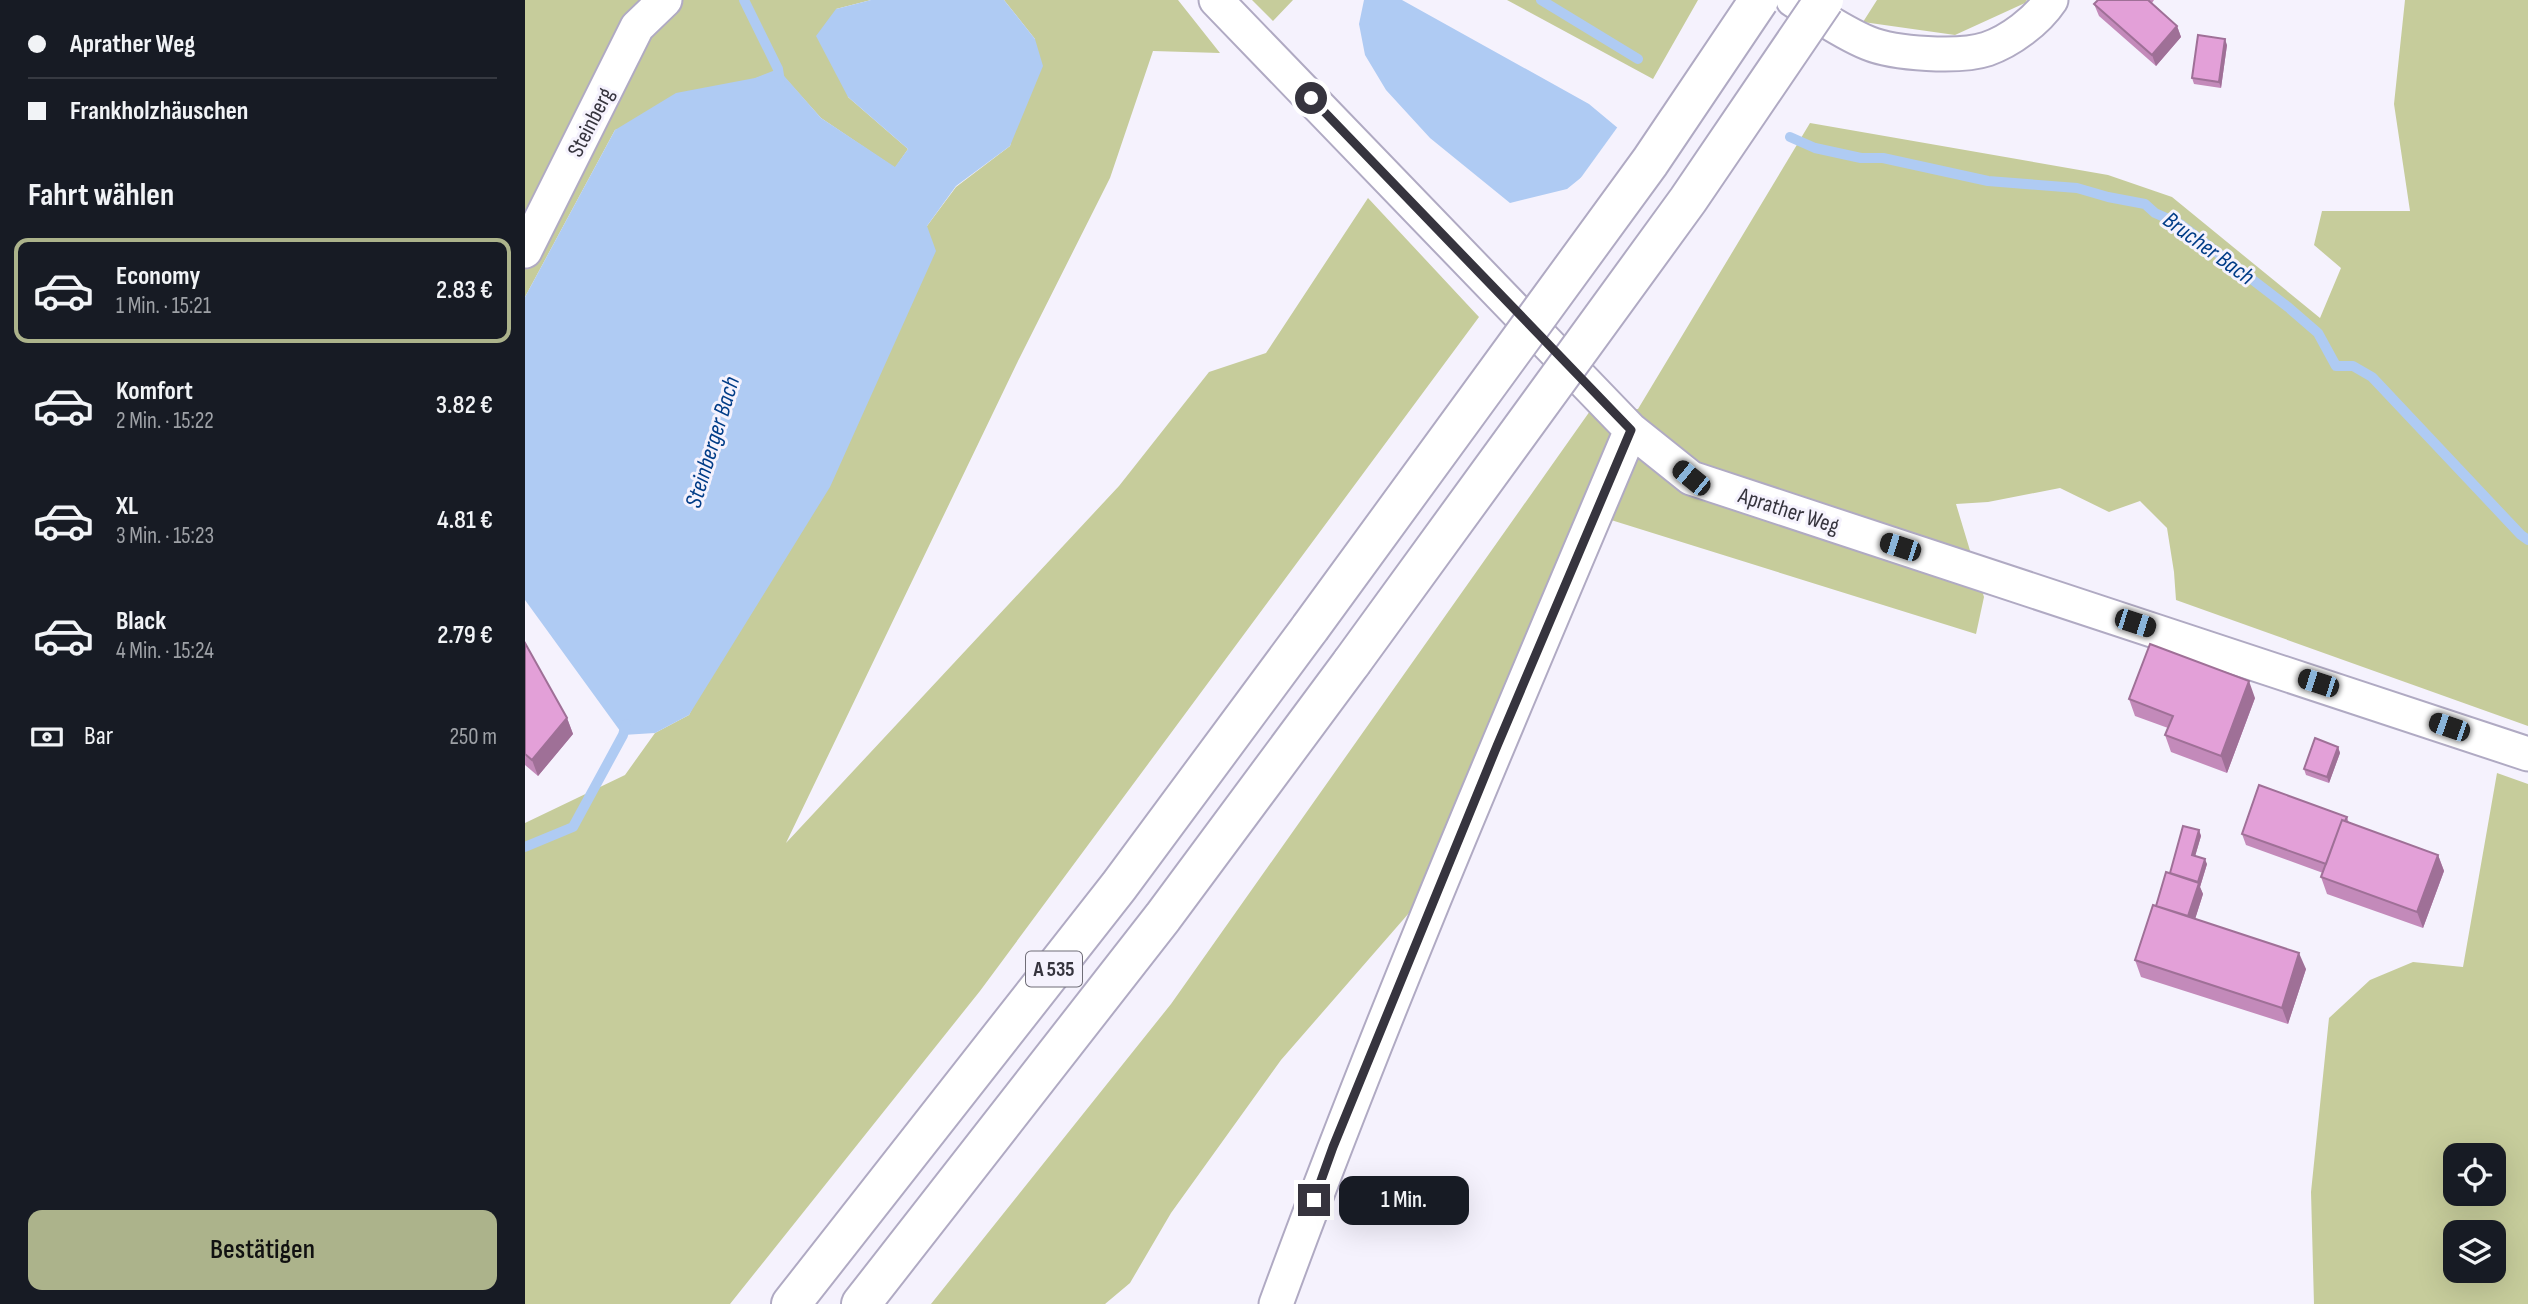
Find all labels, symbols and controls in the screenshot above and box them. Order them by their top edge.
text: Aprather Weg [70,29,195,60]
route start [1295,82,1327,114]
street label: Steinberg [562,83,620,162]
text: Frankholzhäuschen [70,96,248,127]
text: Fahrt wählen [28,176,174,215]
water label: Brucher Bach [2157,206,2260,291]
icon: car [32,259,95,322]
text: Economy [116,261,200,292]
text: 2.83 € [436,275,493,306]
text: 1 Min. · 15:21 [116,292,211,320]
water label: Steinberger Bach [679,373,746,511]
icon: car [32,374,95,437]
text: Komfort [116,376,193,407]
text: 3.82 € [436,390,493,421]
text: 2 Min. · 15:22 [116,407,214,435]
car [1669,457,1714,499]
street label: Aprather Weg [1734,481,1843,540]
icon: car [32,489,95,552]
text: XL [116,491,138,522]
text: 4.81 € [437,505,493,536]
text: 3 Min. · 15:23 [116,522,214,550]
car [1877,531,1924,563]
icon: car [32,604,95,667]
text: Black [116,606,166,637]
car [2112,607,2159,639]
text: 2.79 € [437,620,493,651]
text: 4 Min. · 15:24 [116,637,214,665]
car [2295,667,2342,699]
car [2426,710,2473,744]
icon: cash [28,718,66,756]
text: Bar [84,721,113,752]
text: 250 m [450,723,497,751]
road number: A 535 [1026,951,1082,986]
map controls [2443,1143,2506,1283]
button: locate [2443,1143,2506,1206]
callout: 1 Min. [1339,1176,1468,1224]
route end [1298,1184,1330,1216]
text: 1 Min. [1381,1186,1427,1214]
button: Bestätigen [28,1210,497,1290]
button: layers [2443,1220,2506,1283]

